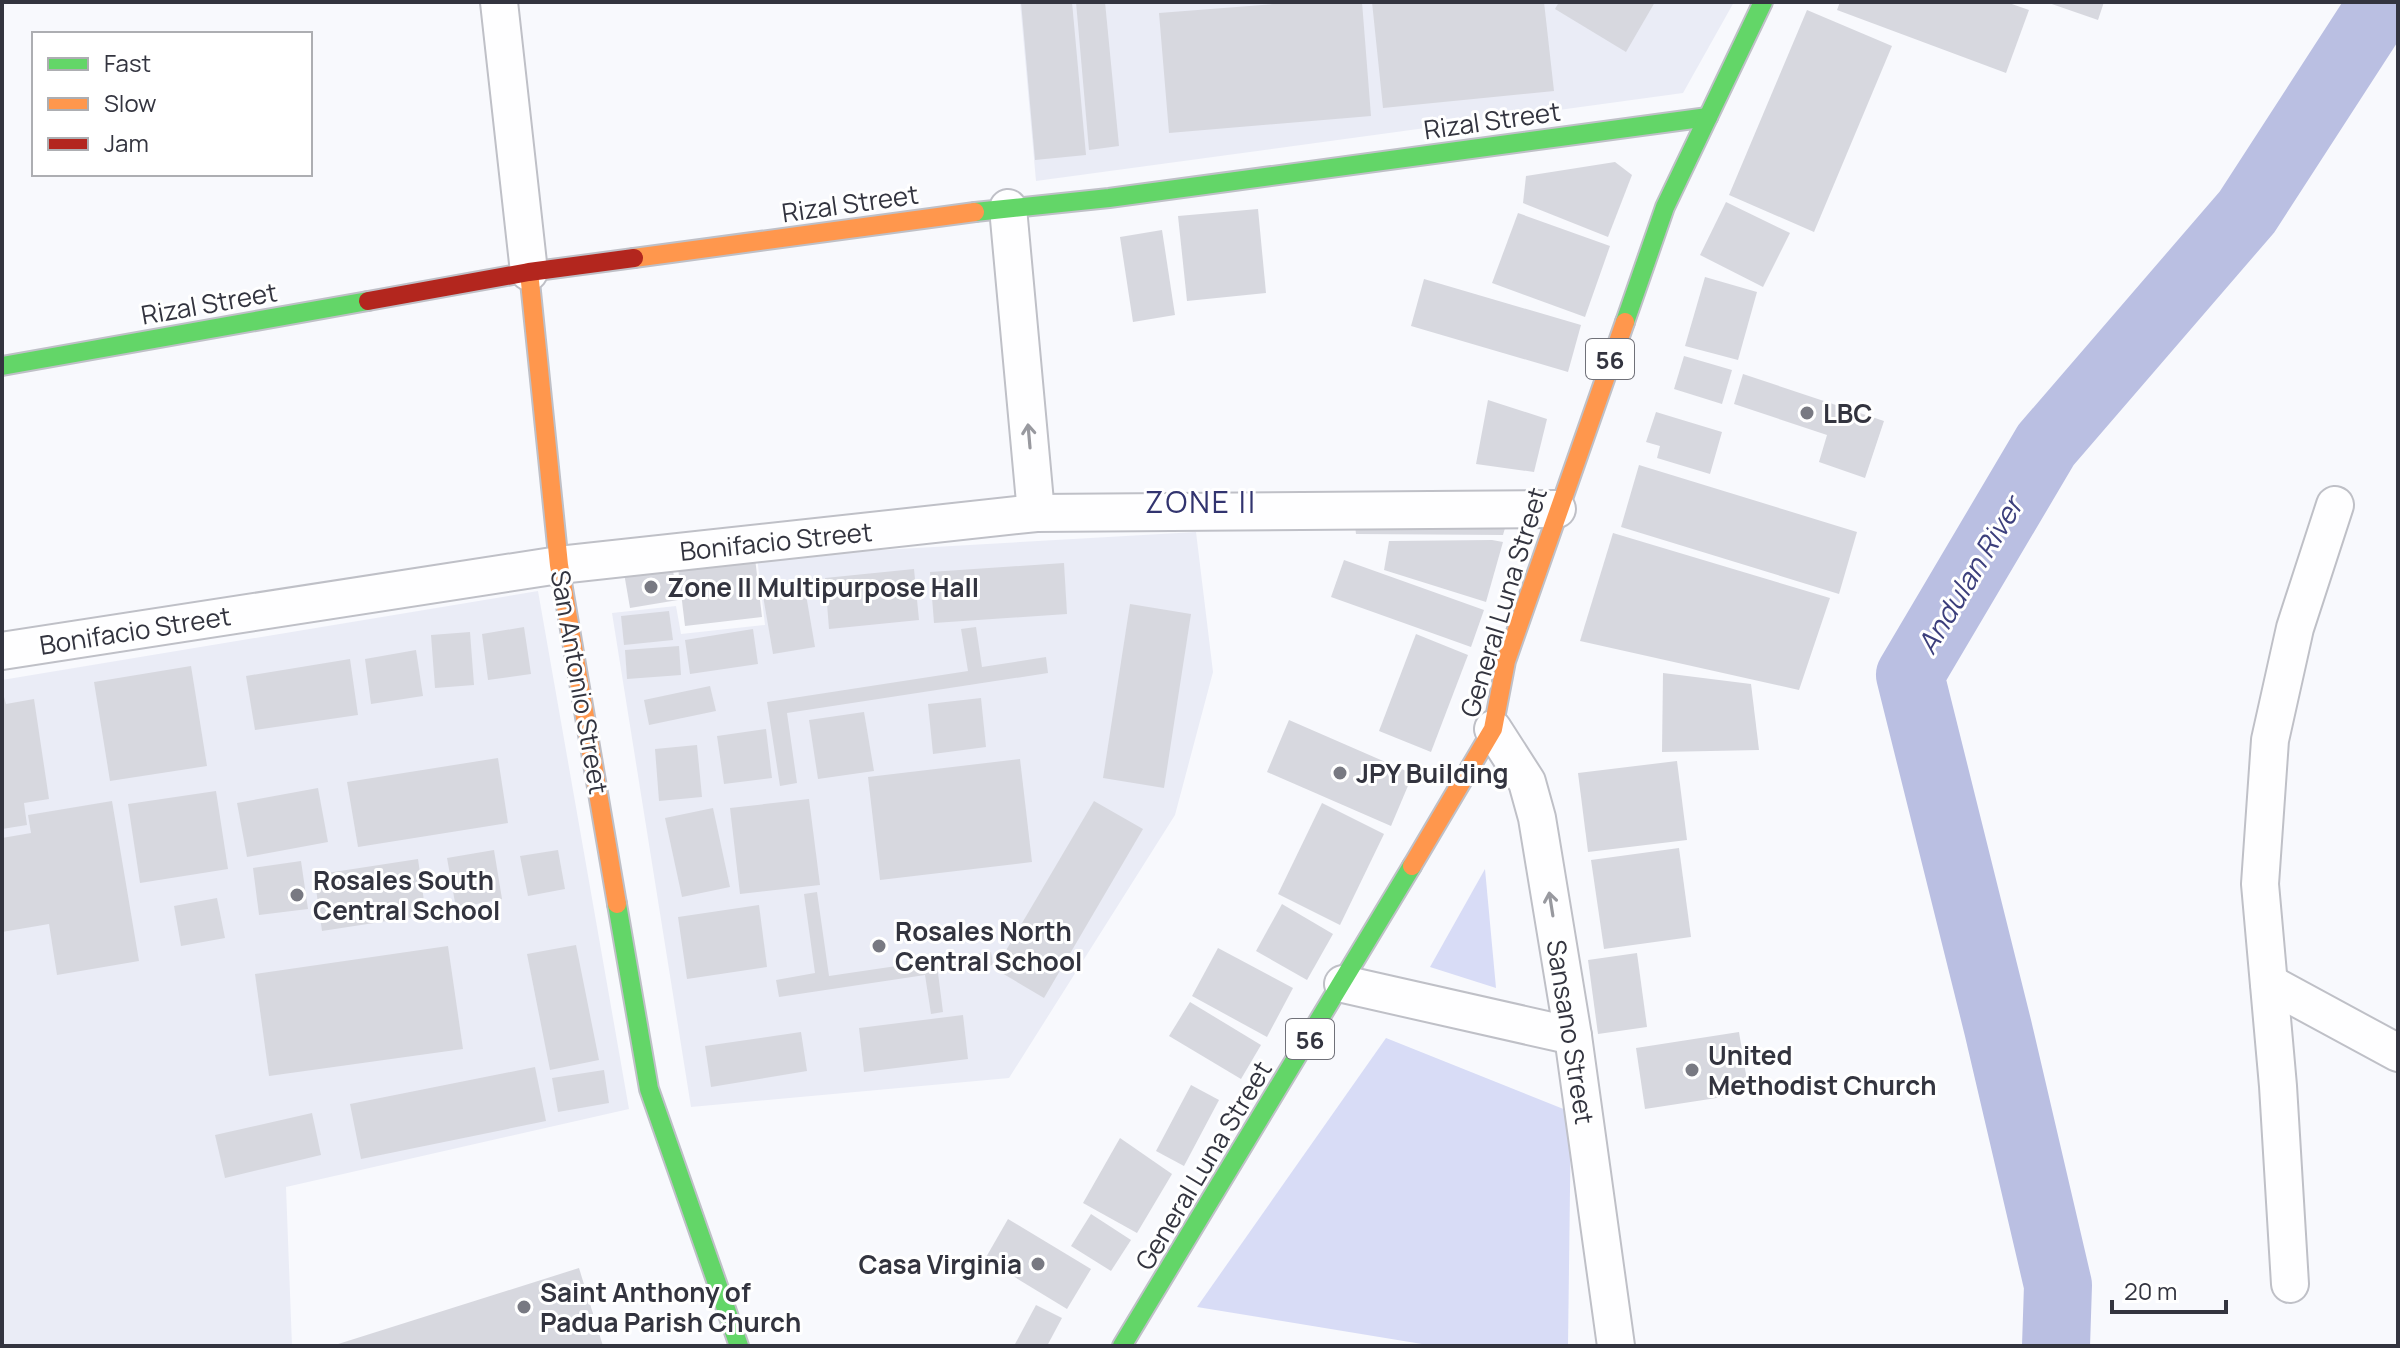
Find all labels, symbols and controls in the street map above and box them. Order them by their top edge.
legend [32,32,312,176]
text: Fast [104,46,151,79]
text: Slow [104,86,157,119]
street label: Rizal Street [1421,93,1563,147]
text: Jam [104,126,149,159]
street label: Rizal Street [779,176,921,230]
street label: Rizal Street [138,273,280,333]
road number: 56 [1586,339,1634,379]
place label: LBC [1823,395,1872,431]
marker: LBC [1798,404,1816,422]
one-way arrow [1021,423,1036,450]
district label: ZONE II [1145,481,1257,522]
street label: General Luna Street [1451,483,1555,721]
water label: Andulan River [1907,486,2033,660]
street label: Bonifacio Street [678,513,874,569]
street label: San Antonio Street [543,567,617,797]
place label: Zone II Multipurpose Hall [667,569,979,605]
marker: Zone II Multipurpose Hall [642,578,660,596]
street label: Bonifacio Street [37,597,233,663]
place label: JPY Building [1356,755,1509,791]
marker: JPY Building [1331,764,1349,782]
place label: Rosales South Central School [313,862,500,928]
marker: Rosales South Central School [288,886,306,904]
one-way arrow [1542,892,1557,917]
place label: Rosales North Central School [895,913,1082,979]
marker: Rosales North Central School [870,937,888,955]
street label: Sansano Street [1539,937,1603,1127]
road number: 56 [1286,1019,1334,1059]
place label: United Methodist Church [1708,1037,1936,1103]
street label: General Luna Street [1126,1054,1280,1276]
marker: United Methodist Church [1683,1061,1701,1079]
place label: Casa Virginia [858,1246,1022,1282]
marker: Casa Virginia [1029,1255,1047,1273]
scale bar [2112,1264,2226,1314]
place label: Saint Anthony of Padua Parish Church [540,1274,801,1340]
text: 20 m [2124,1274,2177,1307]
marker: Saint Anthony of Padua Parish Church [515,1298,533,1316]

